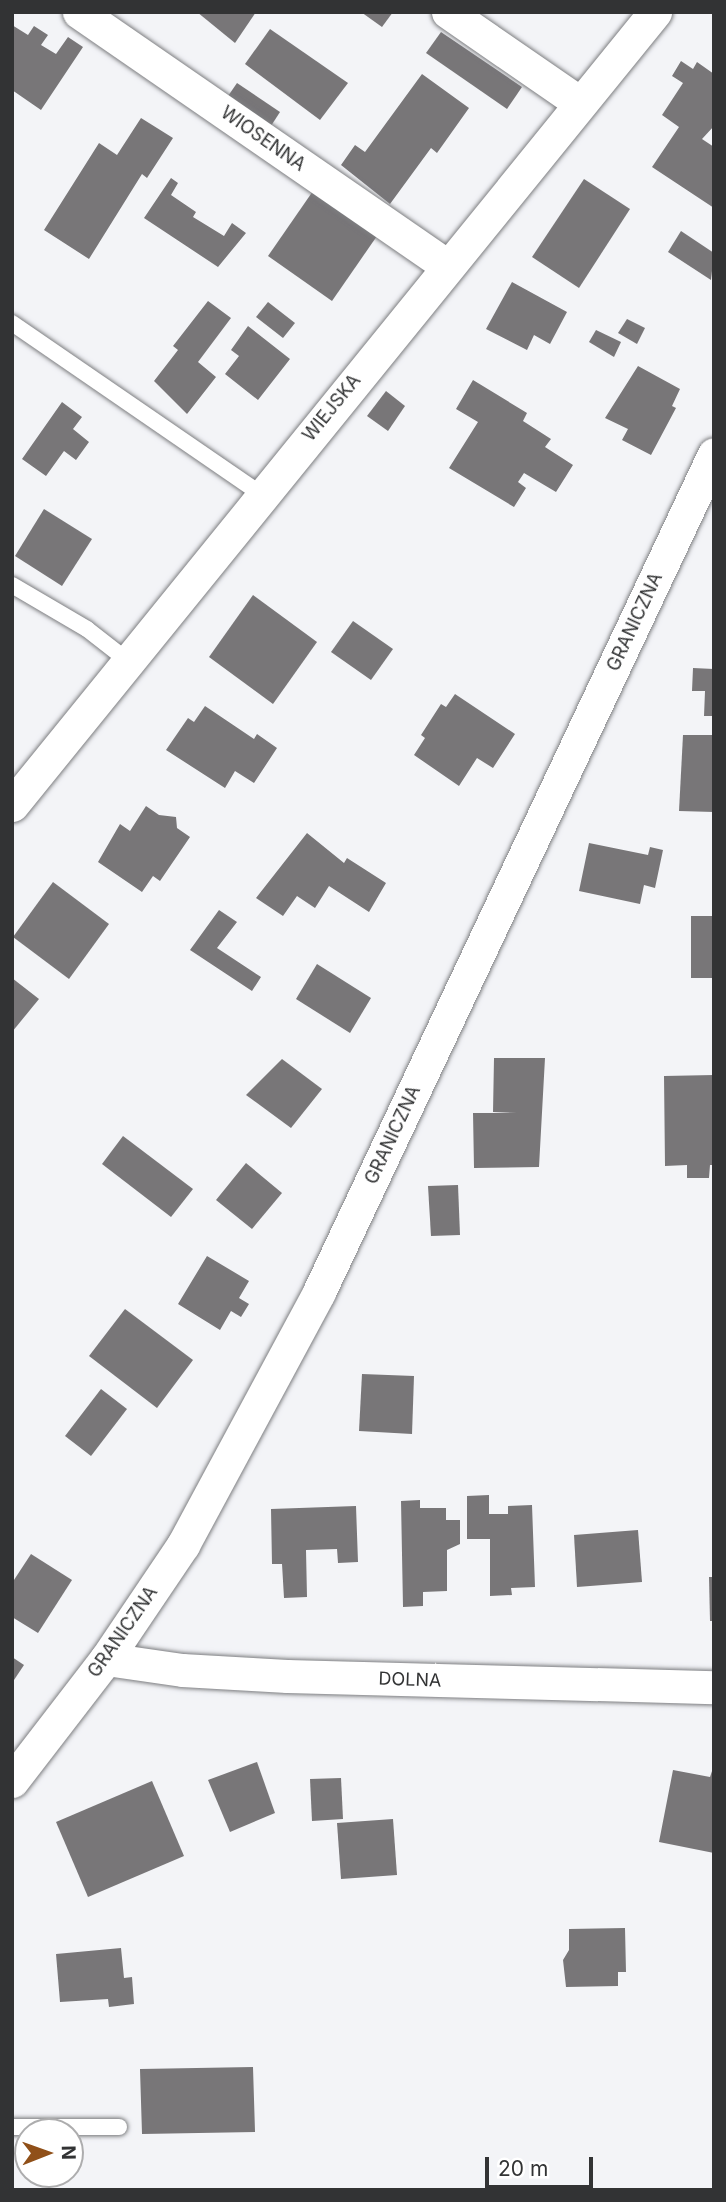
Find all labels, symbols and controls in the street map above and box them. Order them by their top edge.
street label: WIOSENNA [217,102,309,176]
street label: WIEJSKA [299,370,365,446]
street label: GRANICZNA [603,569,667,675]
street label: GRANICZNA [361,1082,425,1188]
street label: GRANICZNA [84,1582,162,1682]
street label: DOLNA [378,1668,442,1692]
north arrow [14,2118,84,2188]
scale bar [488,2142,596,2186]
text: N [57,2145,80,2160]
text: 20 m [498,2156,548,2181]

